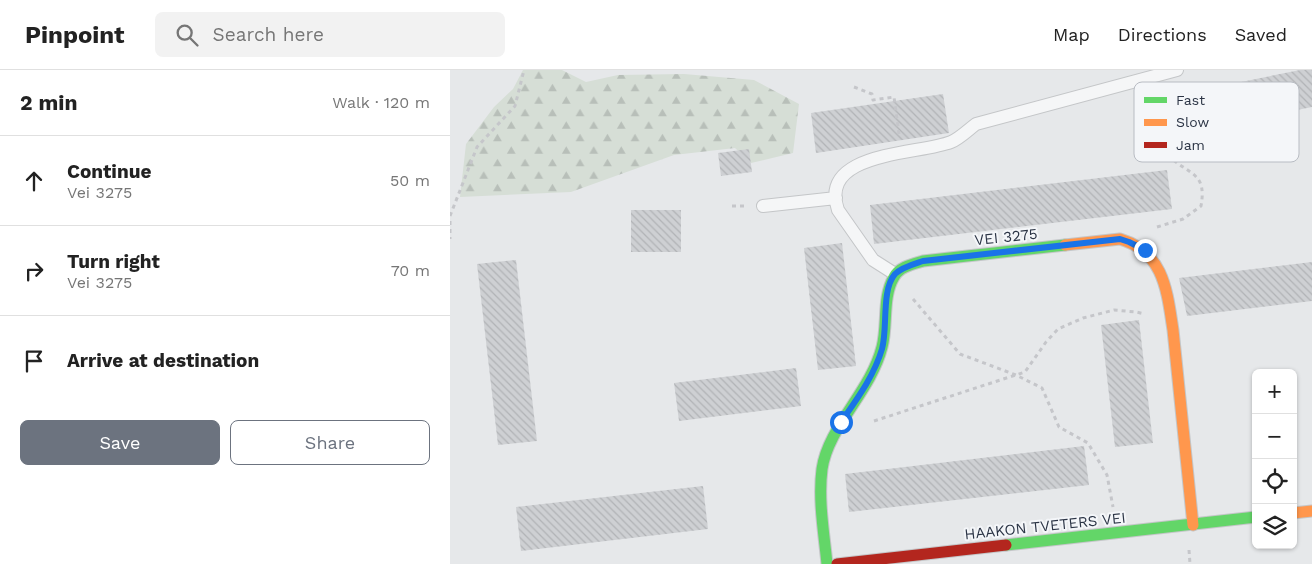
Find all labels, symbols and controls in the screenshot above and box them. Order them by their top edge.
search box [155,12,505,57]
text: Pinpoint [25,21,125,49]
icon: search [173,21,201,49]
text: Search here [213,23,324,46]
text: Map [1053,24,1090,45]
text: Directions [1118,24,1207,45]
text: Saved [1235,24,1287,45]
legend [1134,82,1299,162]
text: 2 min [20,90,77,115]
text: Fast [1176,92,1205,108]
text: Walk · 120 m [332,93,430,112]
text: Slow [1176,114,1209,130]
text: Jam [1176,137,1205,153]
text: Continue [67,160,151,183]
icon: ahead [20,167,48,195]
text: 50 m [390,171,430,190]
text: Vei 3275 [67,183,132,202]
street label: VEI 3275 [974,225,1038,249]
route end [1134,239,1157,262]
text: Turn right [67,250,160,273]
icon: right [20,257,48,285]
text: 70 m [391,261,430,280]
text: Vei 3275 [67,273,132,292]
icon: arrive [20,347,48,375]
text: Arrive at destination [67,349,259,372]
map controls [1252,369,1297,549]
button: + [1252,369,1297,414]
route start [830,411,853,434]
button: − [1252,414,1297,459]
button: Save [20,420,220,465]
button: Share [230,420,430,465]
button: locate [1252,459,1297,504]
button: layers [1252,504,1297,549]
street label: HAAKON TVETERS VEI [963,509,1127,543]

